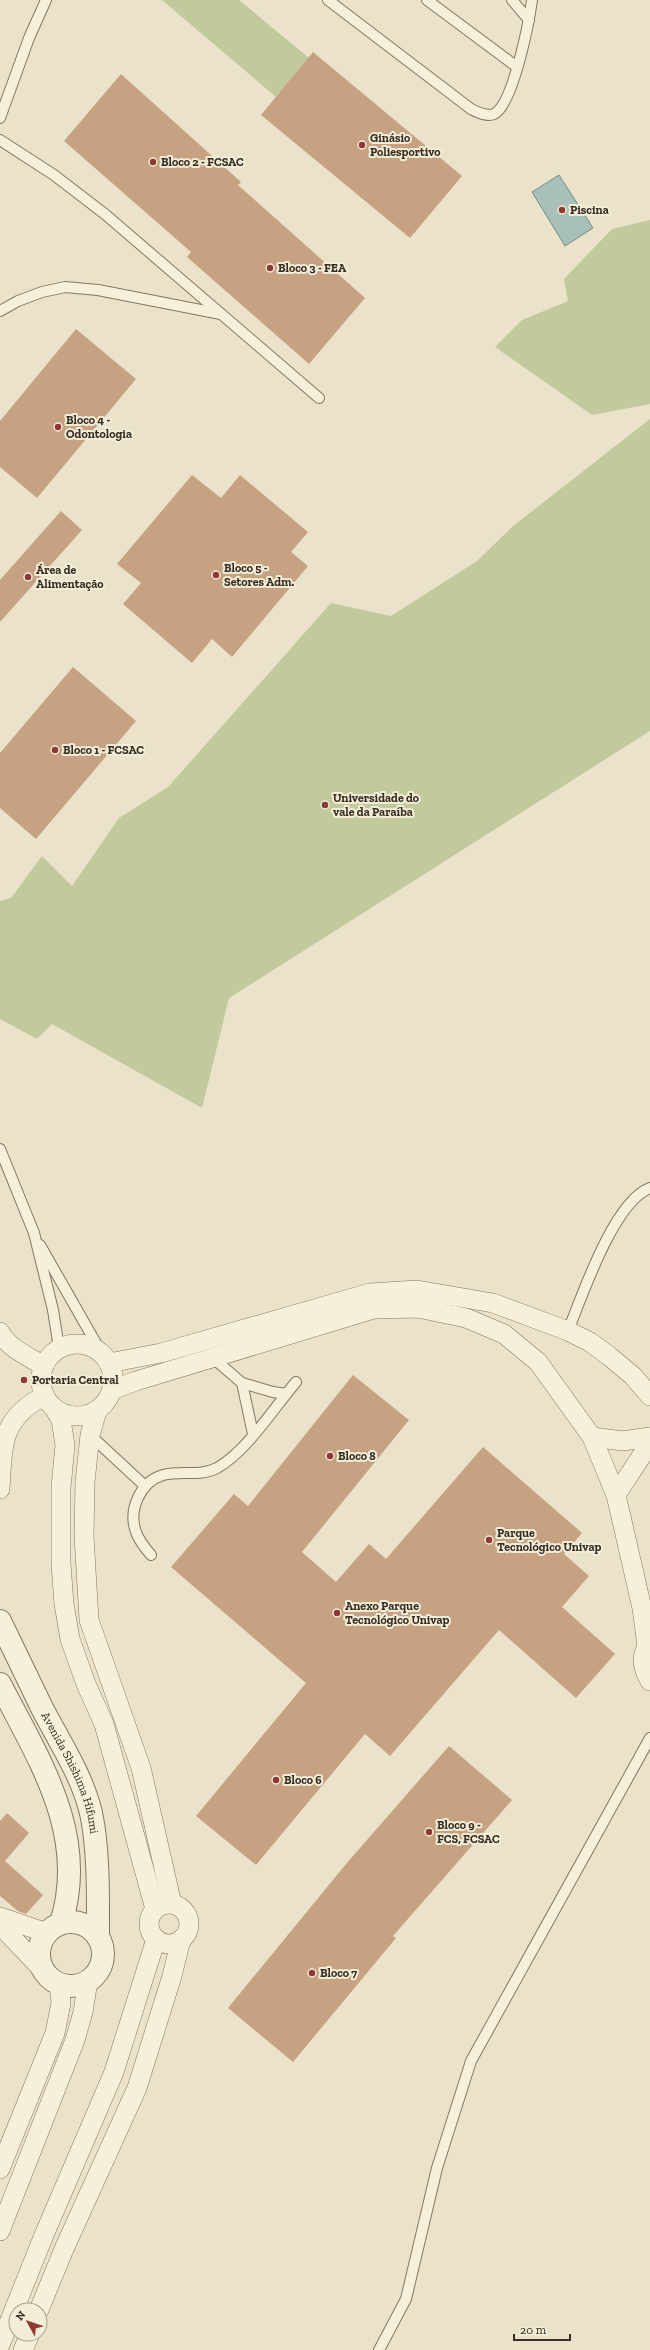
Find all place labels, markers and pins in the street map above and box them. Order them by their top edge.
place label: Ginásio Poliesportivo [370,131,441,159]
marker: Ginásio Poliesportivo [357,140,367,150]
place label: Bloco 2 - FCSAC [161,155,244,169]
marker: Bloco 2 - FCSAC [148,157,158,167]
place label: Piscina [570,203,609,217]
marker: Piscina [557,205,567,215]
place label: Bloco 3 - FEA [278,261,347,275]
marker: Bloco 3 - FEA [265,263,275,273]
place label: Bloco 4 - Odontologia [66,413,132,441]
marker: Bloco 4 - Odontologia [53,422,63,432]
place label: Bloco 5 - Setores Adm. [224,561,294,589]
place label: Área de Alimentação [36,563,104,591]
marker: Bloco 5 - Setores Adm. [211,570,221,580]
marker: Área de Alimentação [23,572,33,582]
place label: Bloco 1 - FCSAC [63,743,144,757]
marker: Bloco 1 - FCSAC [50,745,60,755]
place label: Universidade do vale da Paraíba [333,791,420,819]
marker: Universidade do vale da Paraíba [320,800,330,810]
place label: Portaria Central [32,1373,119,1387]
marker: Portaria Central [19,1375,29,1385]
place label: Bloco 8 [338,1449,376,1463]
marker: Bloco 8 [325,1451,335,1461]
place label: Parque Tecnológico Univap [497,1526,602,1554]
marker: Parque Tecnológico Univap [484,1535,494,1545]
place label: Anexo Parque Tecnológico Univap [345,1599,450,1627]
marker: Anexo Parque Tecnológico Univap [332,1608,342,1618]
place label: Bloco 6 [284,1773,322,1787]
marker: Bloco 6 [271,1775,281,1785]
place label: Bloco 9 - FCS, FCSAC [437,1818,500,1846]
marker: Bloco 9 - FCS, FCSAC [424,1827,434,1837]
place label: Bloco 7 [320,1966,357,1980]
marker: Bloco 7 [307,1968,317,1978]

